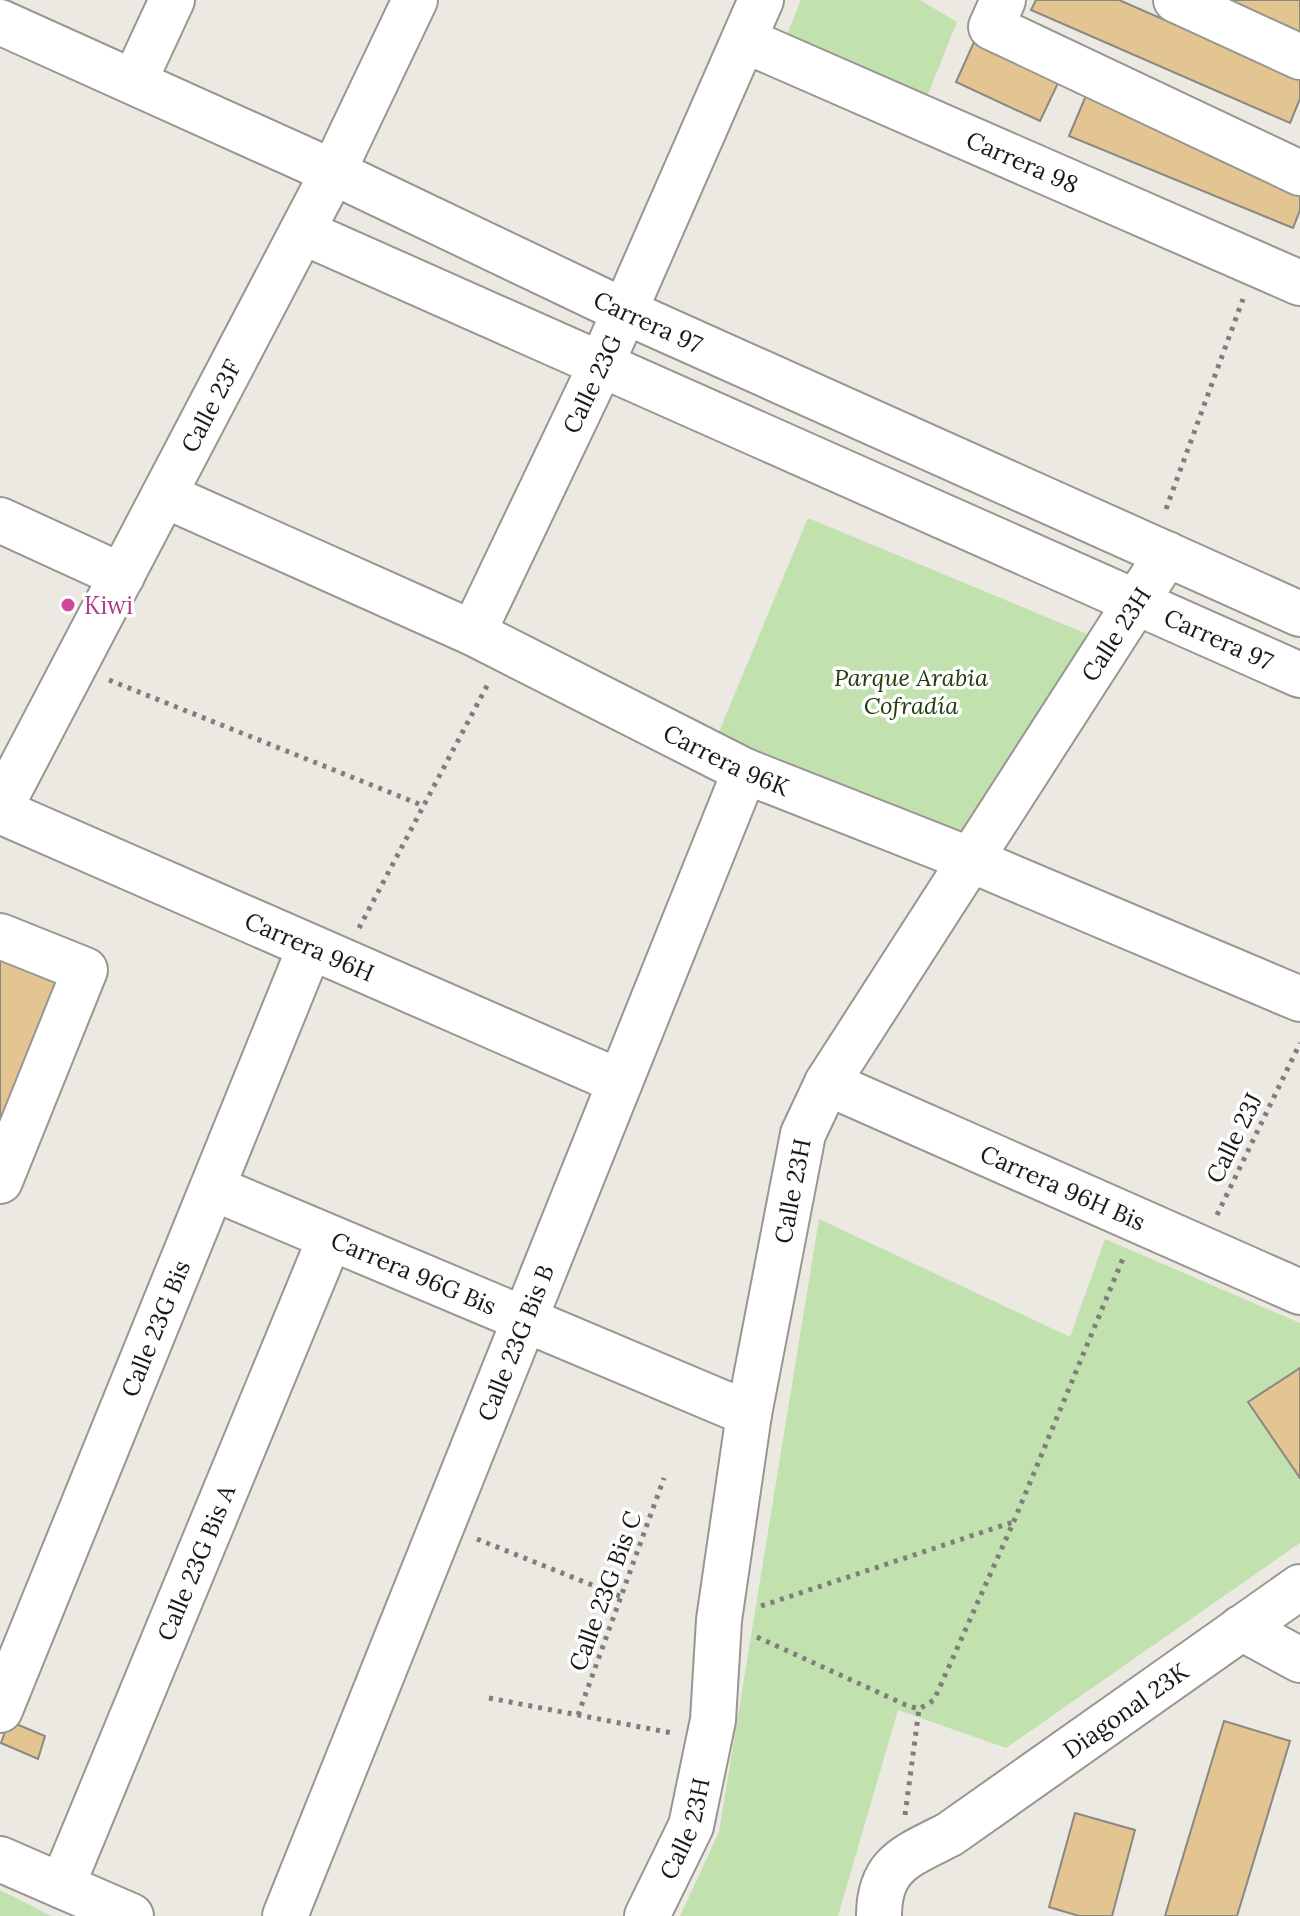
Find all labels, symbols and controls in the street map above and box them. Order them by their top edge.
street label: Carrera 98 [962,124,1083,200]
street label: Carrera 97 [589,283,707,360]
street label: Calle 23G [555,330,628,438]
street label: Calle 23F [174,354,248,458]
street label: Calle 23H [1074,581,1157,687]
place label: Kiwi [84,590,133,621]
marker: Kiwi [59,596,77,614]
street label: Carrera 97 [1159,601,1278,677]
park label: Parque Arabia Cofradía [834,662,989,721]
street label: Carrera 96K [658,717,795,803]
street label: Carrera 96H [240,904,379,988]
street label: Calle 23J [1199,1088,1269,1188]
street label: Calle 23H [767,1136,817,1246]
street label: Carrera 96H Bis [976,1137,1150,1237]
street label: Carrera 96G Bis [326,1224,501,1321]
street label: Calle 23G Bis [113,1255,197,1401]
street label: Calle 23G Bis B [470,1260,561,1425]
street label: Calle 23G Bis A [150,1479,242,1645]
street label: Calle 23G Bis C [562,1507,648,1675]
street label: Diagonal 23K [1057,1655,1195,1765]
street label: Calle 23H [652,1775,716,1884]

